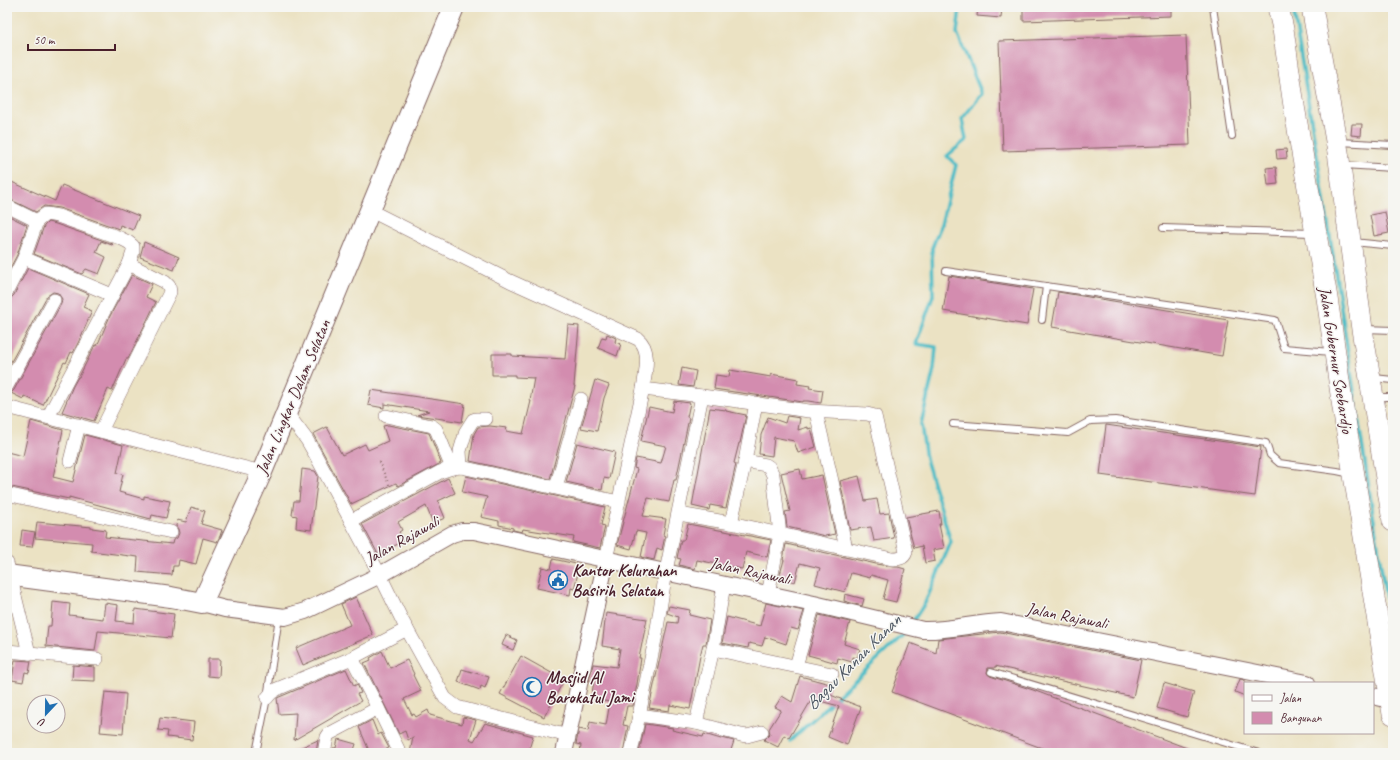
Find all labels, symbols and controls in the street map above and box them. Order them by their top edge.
scale bar [28,26,115,52]
text: 50 m [34,32,56,48]
street label: Jalan Gubernur Soebardjo [1314,284,1358,436]
street label: Jalan Lingkar Dalam Selatan [250,316,335,479]
street label: Jalan Rajawali [360,510,445,569]
street label: Jalan Rajawali [707,552,795,590]
place label: Kantor Kelurahan Basirih Selatan [572,560,678,601]
public building icon: Kantor Kelurahan Basirih Selatan [547,569,569,591]
street label: Jalan Rajawali [1024,598,1112,635]
water label: Bagau Kanan Kanan [801,608,907,714]
place label: Masjid Al Barokatul Jami [546,667,636,708]
mosque icon: Masjid Al Barokatul Jami [521,676,543,698]
legend [1244,682,1374,734]
text: Jalan [1279,690,1302,706]
north arrow [26,694,66,734]
text: Bangunan [1280,710,1322,726]
text: U [35,715,47,731]

